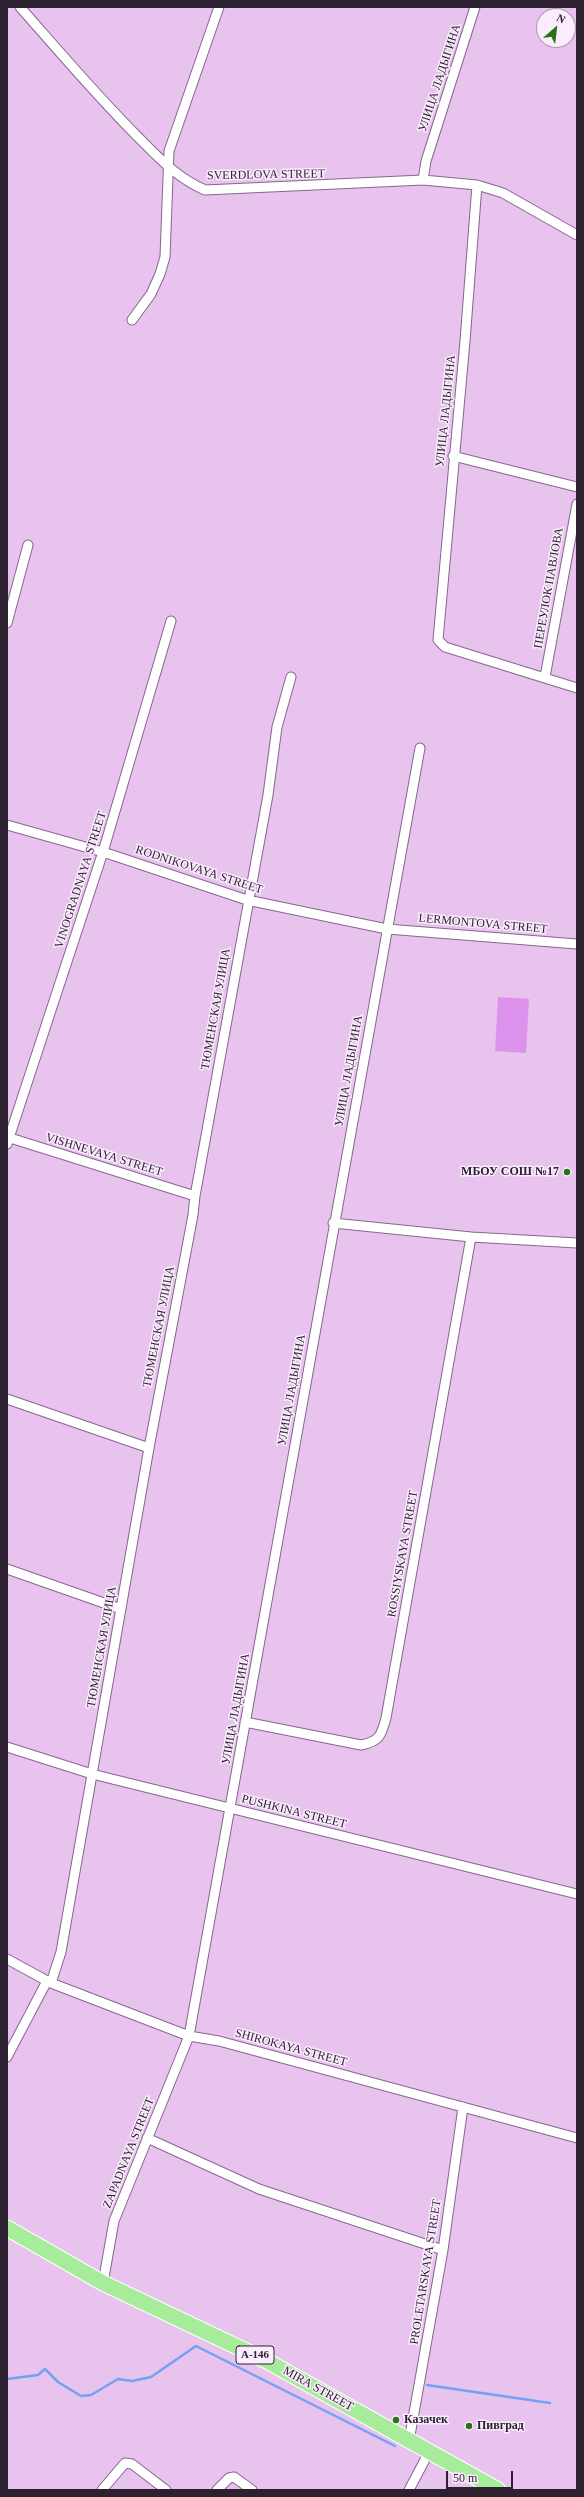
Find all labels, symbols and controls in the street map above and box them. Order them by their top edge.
north arrow [536,8,576,48]
text: N [555,11,567,25]
street label: УЛИЦА ЛАДЫГИНА [416,22,464,134]
street label: SVERDLOVA STREET [207,167,325,183]
street label: УЛИЦА ЛАДЫГИНА [433,354,459,468]
street label: ПЕРЕУЛОК ПАВЛОВА [531,526,567,650]
street label: VINOGRADNAYA STREET [52,810,110,950]
street label: RODNIKOVAYA STREET [134,843,264,897]
street label: LERMONTOVA STREET [418,911,548,937]
street label: ТЮМЕНСКАЯ УЛИЦА [198,947,234,1071]
street label: УЛИЦА ЛАДЫГИНА [332,1014,366,1128]
street label: VISHNEVAYA STREET [44,1130,164,1180]
place label: МБОУ СОШ №17 [461,1165,559,1179]
marker: МБОУ СОШ №17 [562,1167,572,1177]
street label: ТЮМЕНСКАЯ УЛИЦА [140,1265,178,1389]
street label: УЛИЦА ЛАДЫГИНА [275,1333,309,1447]
street label: ROSSIYSKAYA STREET [385,1489,421,1619]
street label: ТЮМЕНСКАЯ УЛИЦА [84,1585,120,1709]
street label: УЛИЦА ЛАДЫГИНА [219,1652,253,1766]
street label: PUSHKINA STREET [240,1792,348,1832]
street label: SHIROKAYA STREET [233,2026,349,2070]
street label: ZAPADNAYA STREET [100,2096,158,2210]
street label: PROLETARSKAYA STREET [407,2198,445,2346]
road number: А-146 [236,2346,274,2364]
street label: MIRA STREET [280,2364,356,2414]
place label: Казачек [404,2413,448,2427]
marker: Казачек [391,2415,401,2425]
place label: Пивград [477,2419,524,2433]
marker: Пивград [464,2421,474,2431]
scale bar [448,2463,515,2489]
text: 50 m [453,2471,477,2485]

